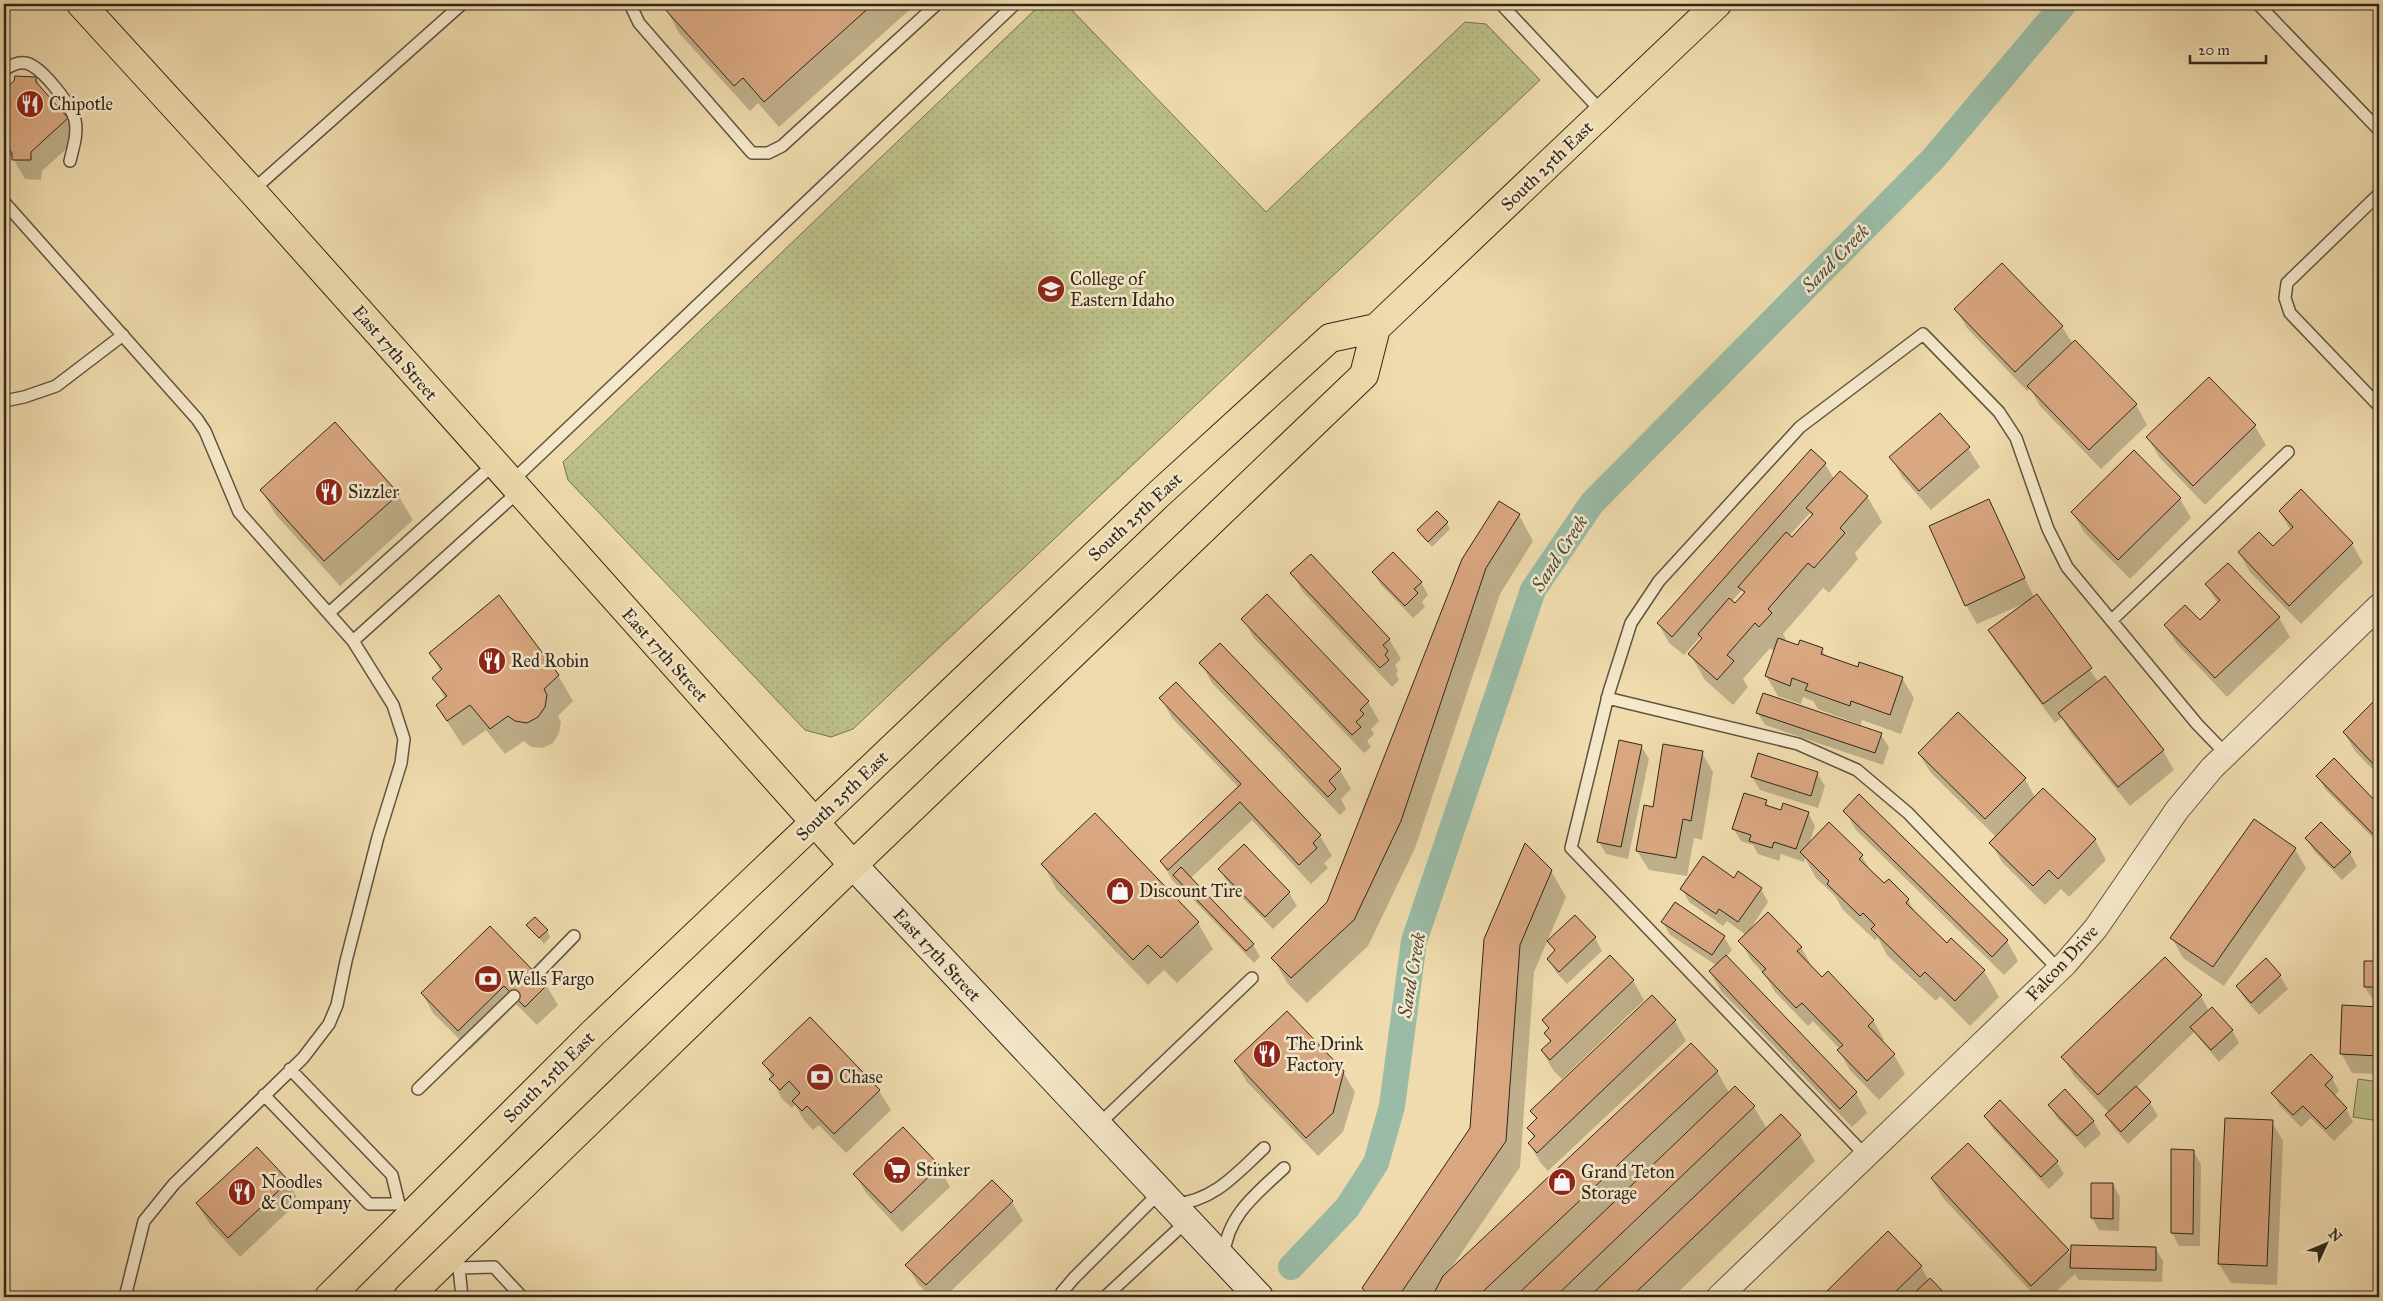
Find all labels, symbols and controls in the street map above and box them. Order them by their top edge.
scale bar [2190,32,2267,64]
text: 20 m [2198,41,2230,59]
restaurant icon: Chipotle [15,89,45,119]
place label: Chipotle [49,93,113,115]
street label: South 25th East [1496,116,1598,216]
water label: Sand Creek [1796,219,1874,298]
place label: College of Eastern Idaho [1070,268,1174,311]
school or university icon: College of Eastern Idaho [1036,274,1066,304]
street label: East 17th Street [348,301,443,406]
street label: South 25th East [1084,468,1187,566]
restaurant icon: Sizzler [314,477,344,507]
place label: Sizzler [348,481,399,503]
water label: Sand Creek [1526,510,1593,597]
street label: East 17th Street [617,603,713,707]
restaurant icon: Red Robin [477,646,507,676]
place label: Red Robin [511,650,589,672]
street label: South 25th East [791,746,893,846]
shop icon: Discount Tire [1105,876,1135,906]
place label: Discount Tire [1139,880,1242,902]
street label: East 17th Street [888,904,986,1006]
street label: Falcon Drive [2021,920,2103,1006]
water label: Sand Creek [1392,930,1430,1021]
bank icon: Wells Fargo [473,964,503,994]
place label: Wells Fargo [507,968,594,991]
street label: South 25th East [499,1026,600,1127]
place label: The Drink Factory [1286,1033,1364,1076]
restaurant icon: The Drink Factory [1252,1039,1282,1069]
bank icon: Chase [805,1062,835,1092]
place label: Chase [839,1066,883,1088]
supermarket icon: Stinker [882,1155,912,1185]
place label: Stinker [916,1159,970,1181]
place label: Grand Teton Storage [1581,1161,1675,1205]
shop icon: Grand Teton Storage [1547,1167,1577,1197]
place label: Noodles & Company [261,1171,352,1214]
restaurant icon: Noodles & Company [227,1177,257,1207]
north arrow [2300,1218,2350,1268]
text: N [2325,1225,2345,1246]

